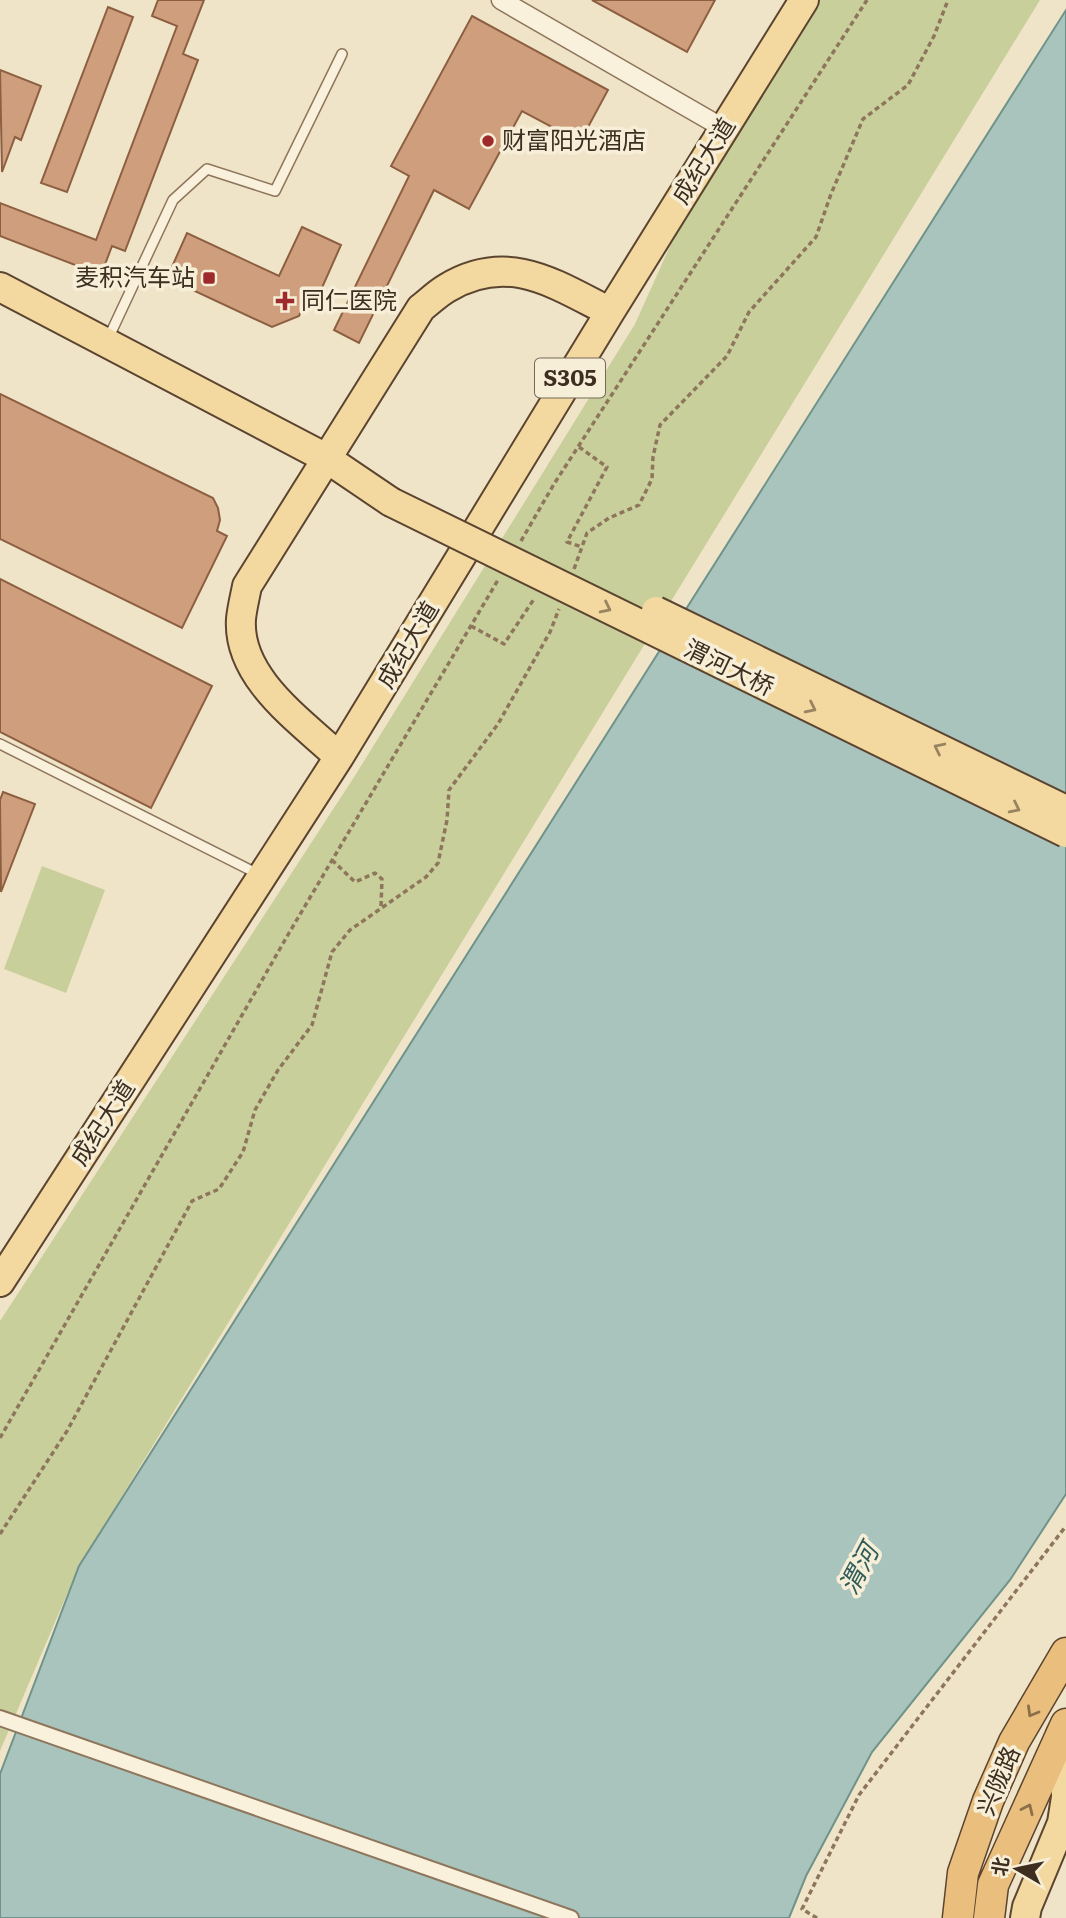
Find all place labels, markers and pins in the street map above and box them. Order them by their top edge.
place label: 财富阳光酒店 [502,121,646,156]
marker: 财富阳光酒店 [480,133,496,149]
place label: 麦积汽车站 [75,258,195,293]
marker: 麦积汽车站 [201,270,217,286]
place label: 同仁医院 [301,281,397,316]
marker: 同仁医院 [275,291,295,311]

